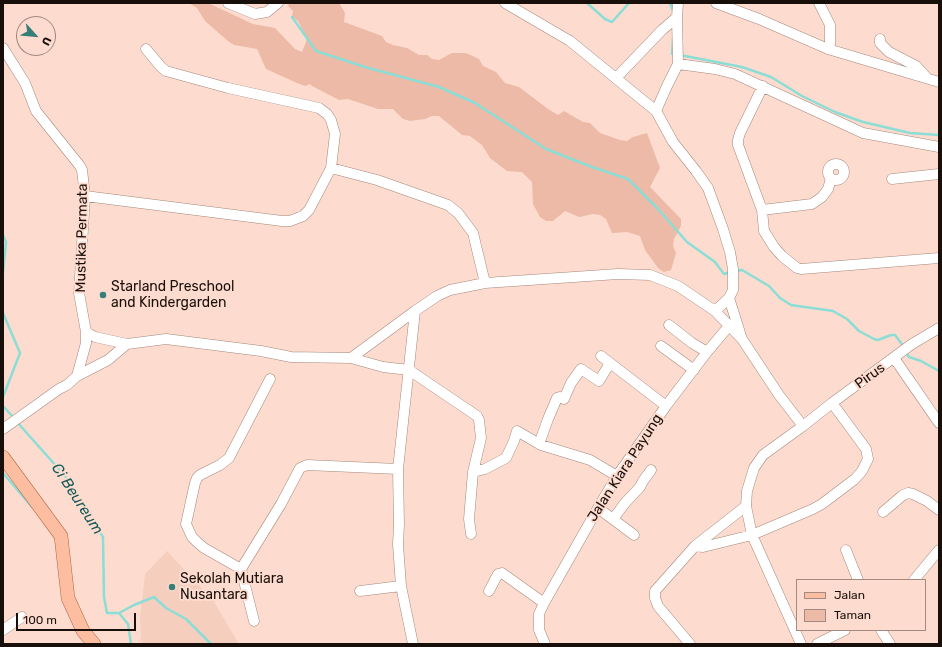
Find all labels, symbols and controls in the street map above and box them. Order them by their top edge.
north arrow [16,16,56,56]
text: U [39,35,54,48]
street label: Mustika Permata [73,183,91,293]
place label: Starland Preschool and Kindergarden [111,279,234,312]
marker: Starland Preschool and Kindergarden [98,290,108,300]
street label: Pirus [852,359,888,393]
street label: Jalan Kiara Payung [584,411,666,525]
water label: Ci Beureum [47,460,107,538]
place label: Sekolah Mutiara Nusantara [180,571,284,604]
legend [796,579,926,631]
marker: Sekolah Mutiara Nusantara [167,582,177,592]
text: Jalan [834,588,865,602]
scale bar [18,605,138,631]
text: Taman [834,608,871,622]
text: 100 m [23,613,57,627]

